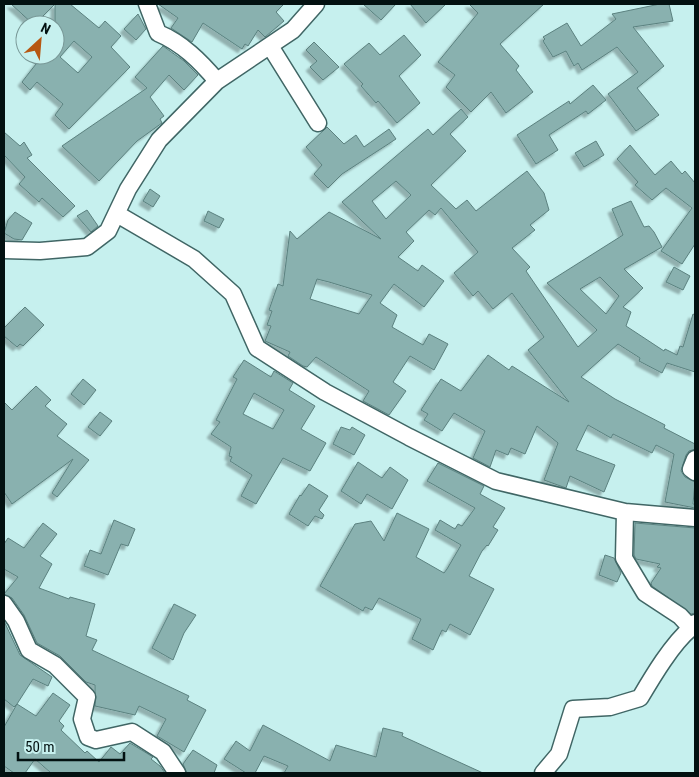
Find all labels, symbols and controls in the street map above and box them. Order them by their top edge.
north arrow [15,15,65,65]
text: N [38,19,53,37]
scale bar [18,730,124,762]
text: 50 m [25,738,55,756]

